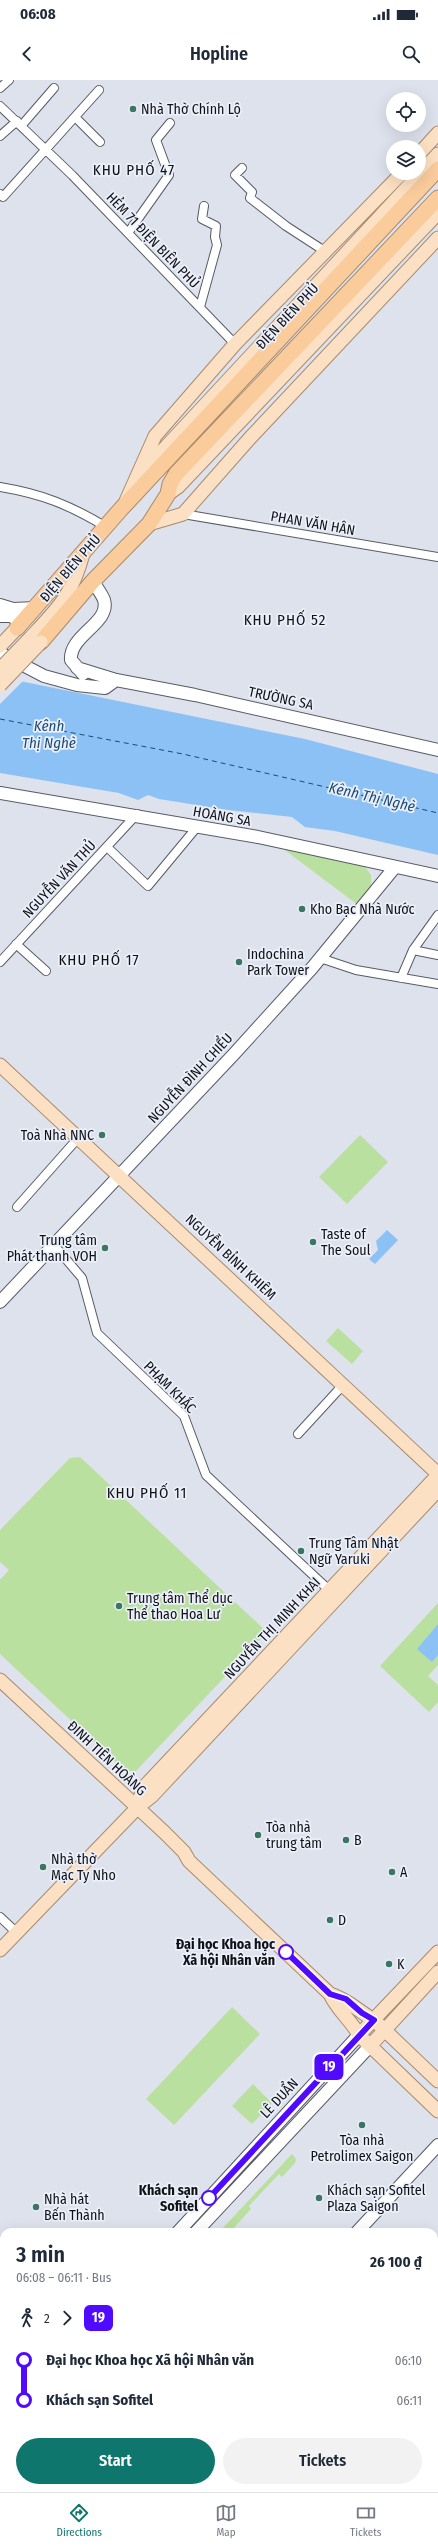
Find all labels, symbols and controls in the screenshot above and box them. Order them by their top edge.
text: 06:08 [20,5,56,23]
icon: back [16,43,38,65]
text: Hopline [190,43,248,65]
icon: search [400,43,422,65]
map controls [386,92,426,180]
button: locate [386,92,426,132]
place label: Nhà Thờ Chính Lộ [141,101,241,118]
marker: Nhà Thờ Chính Lộ [128,104,138,114]
button: layers [386,140,426,180]
district label: KHU PHỐ 47 [93,159,175,179]
street label: HẺM 71 ĐIỆN BIÊN PHỦ [103,188,204,292]
street label: ĐIỆN BIÊN PHỦ [251,278,322,353]
street label: PHAN VĂN HÂN [269,507,357,539]
street label: ĐIỆN BIÊN PHỦ [35,530,104,606]
district label: KHU PHỐ 52 [244,609,326,629]
street label: TRƯỜNG SA [247,682,316,714]
water label: Kênh Thị Nghè [22,717,76,752]
water label: Kênh Thị Nghè [327,778,417,816]
street label: HOÀNG SA [192,802,253,830]
street label: NGUYỄN VĂN THỦ [18,836,99,921]
place label: Kho Bạc Nhà Nước [310,901,415,918]
marker: Kho Bạc Nhà Nước [297,904,307,914]
place label: Indochina Park Tower [247,946,309,979]
district label: KHU PHỐ 17 [58,949,140,969]
marker: Indochina Park Tower [234,957,244,967]
street label: NGUYỄN ĐÌNH CHIỂU [142,1028,236,1127]
place label: Toà Nhà NNC [21,1127,94,1144]
marker: Toà Nhà NNC [97,1130,107,1140]
street label: NGUYỄN BỈNH KHIÊM [182,1210,281,1304]
place label: Taste of The Soul [321,1226,371,1259]
place label: Trung tâm Phát thanh VOH [7,1232,97,1265]
marker: Taste of The Soul [308,1237,318,1247]
marker: Trung tâm Phát thanh VOH [100,1243,110,1253]
street label: PHẠM KHẮC [140,1356,201,1417]
district label: KHU PHỐ 11 [107,1482,187,1502]
place label: Trung Tâm Nhật Ngữ Yaruki [309,1535,399,1568]
marker: Trung Tâm Nhật Ngữ Yaruki [296,1546,306,1556]
street label: NGUYỄN THỊ MINH KHAI [219,1573,324,1683]
place label: Trung tâm Thể dục Thể thao Hoa Lư [127,1589,233,1623]
marker: Trung tâm Thể dục Thể thao Hoa Lư [114,1601,124,1611]
street label: ĐINH TIÊN HOÀNG [64,1717,150,1799]
place label: Tòa nhà trung tâm [266,1819,322,1852]
marker: Tòa nhà trung tâm [253,1830,263,1840]
place label: B [354,1832,362,1849]
marker: B [341,1835,351,1845]
place label: Nhà thờ Mạc Ty Nho [51,1851,116,1884]
marker: Nhà thờ Mạc Ty Nho [38,1862,48,1872]
place label: A [400,1864,408,1881]
marker: A [387,1867,397,1877]
place label: D [338,1912,346,1929]
marker: D [325,1915,335,1925]
place label: Đại học Khoa học Xã hội Nhân văn [176,1936,276,1969]
marker: Đại học Khoa học Xã hội Nhân văn [278,1944,294,1960]
place label: K [397,1956,405,1973]
marker: K [384,1959,394,1969]
line badge: 19 [311,2054,347,2080]
text: 19 [322,2058,336,2075]
street label: LÊ DUẨN [255,2073,302,2122]
marker: Tòa nhà Petrolimex Saigon [357,2120,367,2130]
place label: Tòa nhà Petrolimex Saigon [311,2132,413,2165]
place label: Khách sạn Sofitel [139,2182,198,2215]
place label: Khách sạn Sofitel Plaza Saigon [327,2182,426,2215]
marker: Khách sạn Sofitel [201,2190,217,2206]
place label: Nhà hát Bến Thành [44,2191,105,2224]
marker: Khách sạn Sofitel Plaza Saigon [314,2193,324,2203]
marker: Nhà hát Bến Thành [31,2202,41,2212]
text: 3 min [16,2241,65,2268]
text: 26 100 ₫ [370,2253,422,2271]
text: 06:08 – 06:11 · Bus [16,2270,111,2285]
icon: walk [16,2307,38,2329]
icon: forward [56,2307,78,2329]
text: 19 [92,2309,105,2326]
text: 2 [44,2311,50,2326]
text: Đại học Khoa học Xã hội Nhân văn [46,2351,254,2369]
text: 06:10 [395,2353,422,2368]
text: Khách sạn Sofitel [46,2391,153,2409]
text: 06:11 [397,2393,422,2408]
button: Start [16,2438,215,2484]
button: Tickets [223,2438,422,2484]
tab: Directions [57,2502,102,2539]
tab: Map [215,2502,237,2539]
tab: Tickets [350,2502,381,2539]

